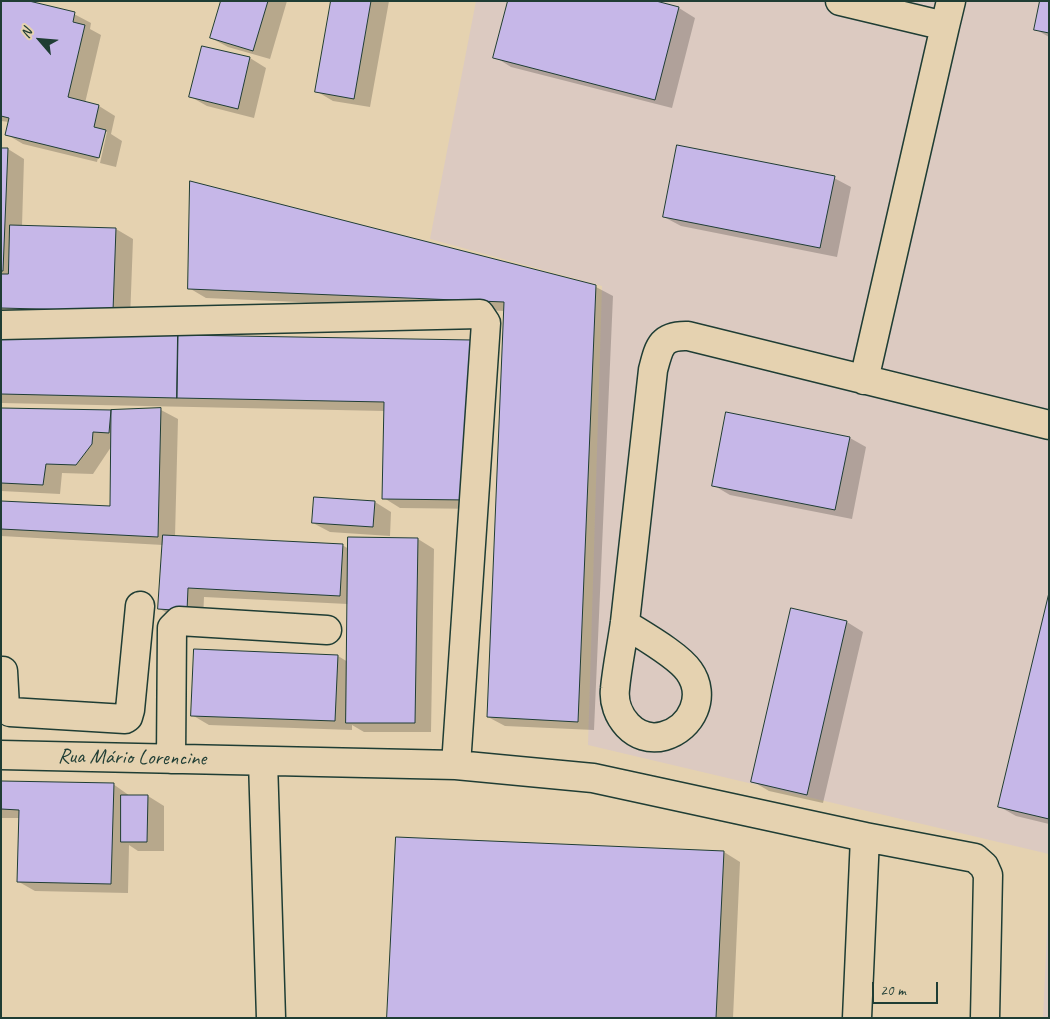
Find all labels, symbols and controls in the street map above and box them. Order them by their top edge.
north arrow [15,15,65,65]
text: N [17,25,36,41]
street label: Rua Mário Lorencine [58,744,206,772]
scale bar [875,972,941,1004]
text: 20 m [880,981,906,1000]

